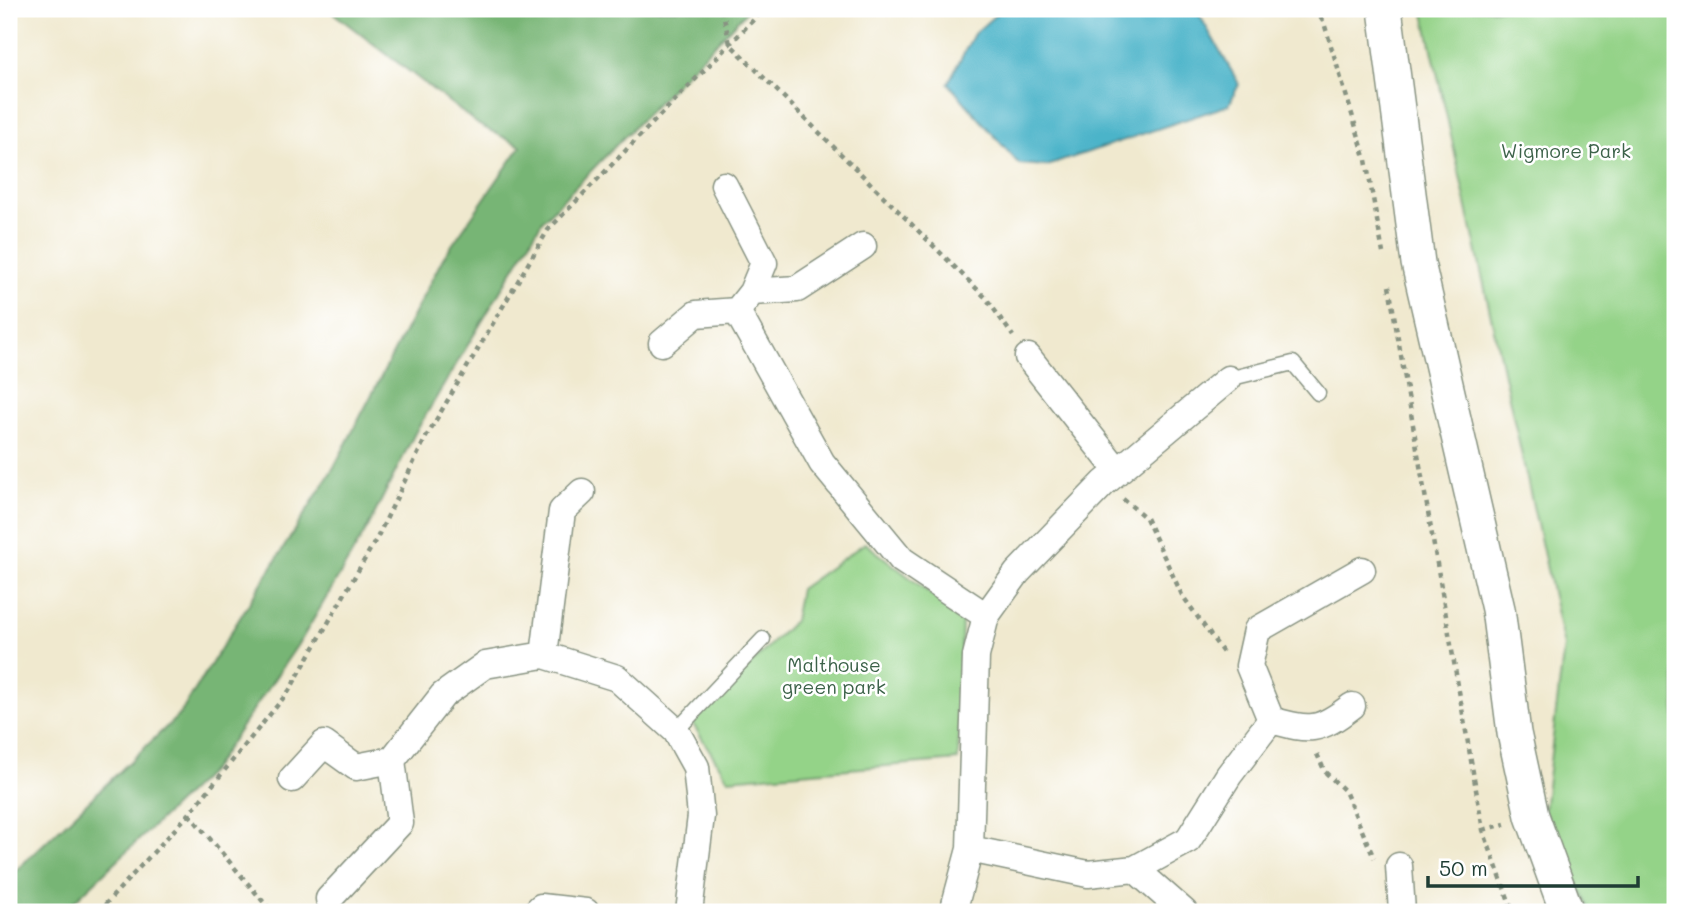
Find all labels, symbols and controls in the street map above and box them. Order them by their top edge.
park label: Wigmore Park [1501,138,1631,163]
park label: Malthouse green park [782,652,886,699]
scale bar [1428,844,1638,888]
text: 50 m [1439,854,1488,881]

